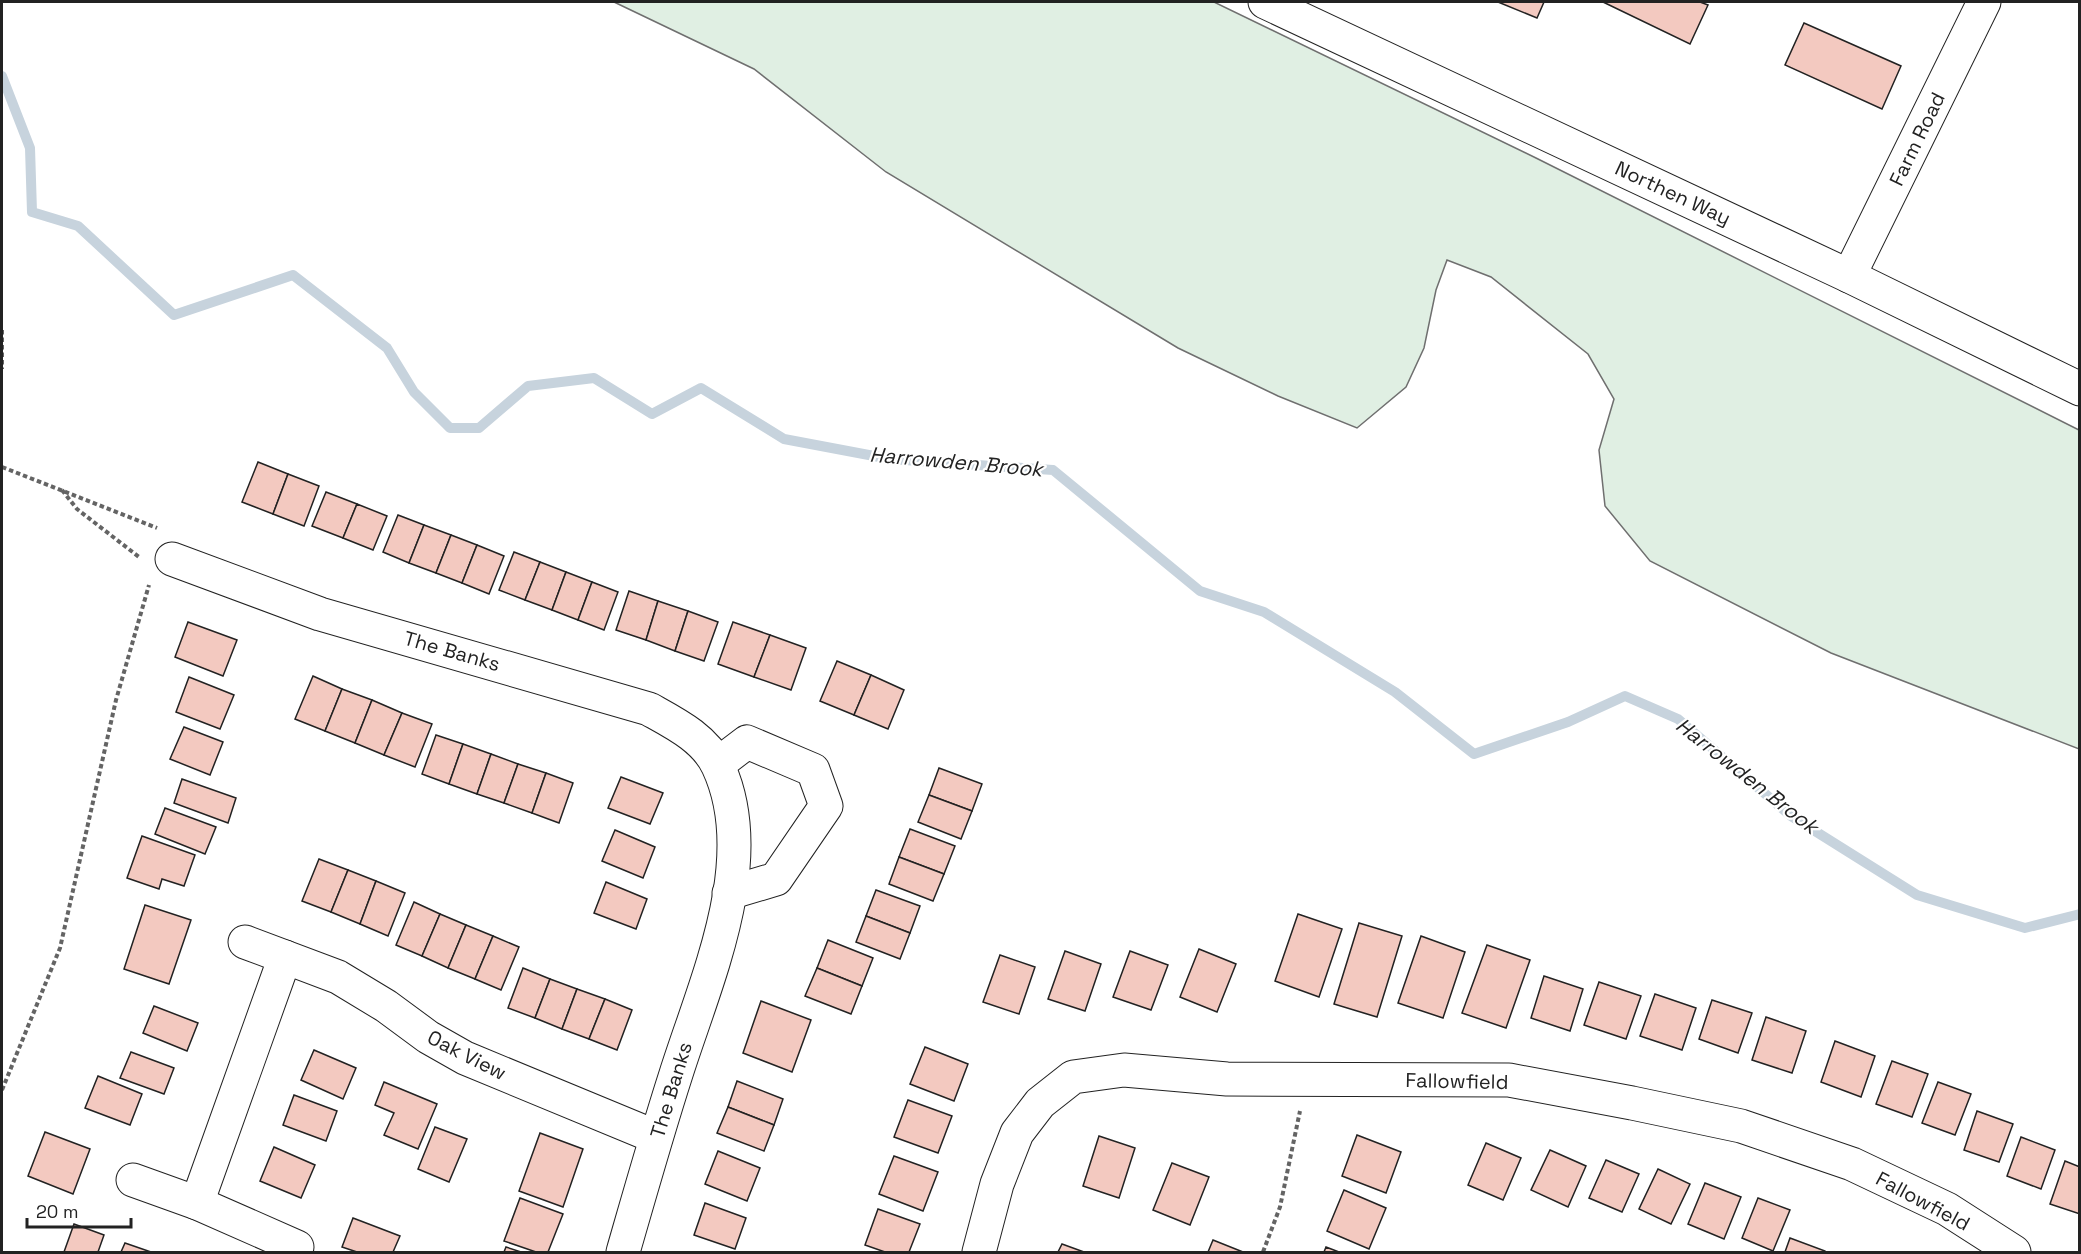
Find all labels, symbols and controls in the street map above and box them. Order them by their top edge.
street label: Farm Road [1883,88,1951,190]
street label: Northen Way [1611,155,1735,231]
water label: Harrowden Brook [868,440,1046,483]
street label: The Banks [401,625,503,677]
water label: Harrowden Brook [1671,712,1826,841]
street label: Oak View [423,1024,511,1086]
street label: The Banks [644,1039,698,1141]
street label: Fallowfield [1405,1067,1509,1095]
street label: Fallowfield [1871,1165,1975,1237]
scale bar [27,1191,130,1229]
text: 20 m [36,1200,79,1223]

